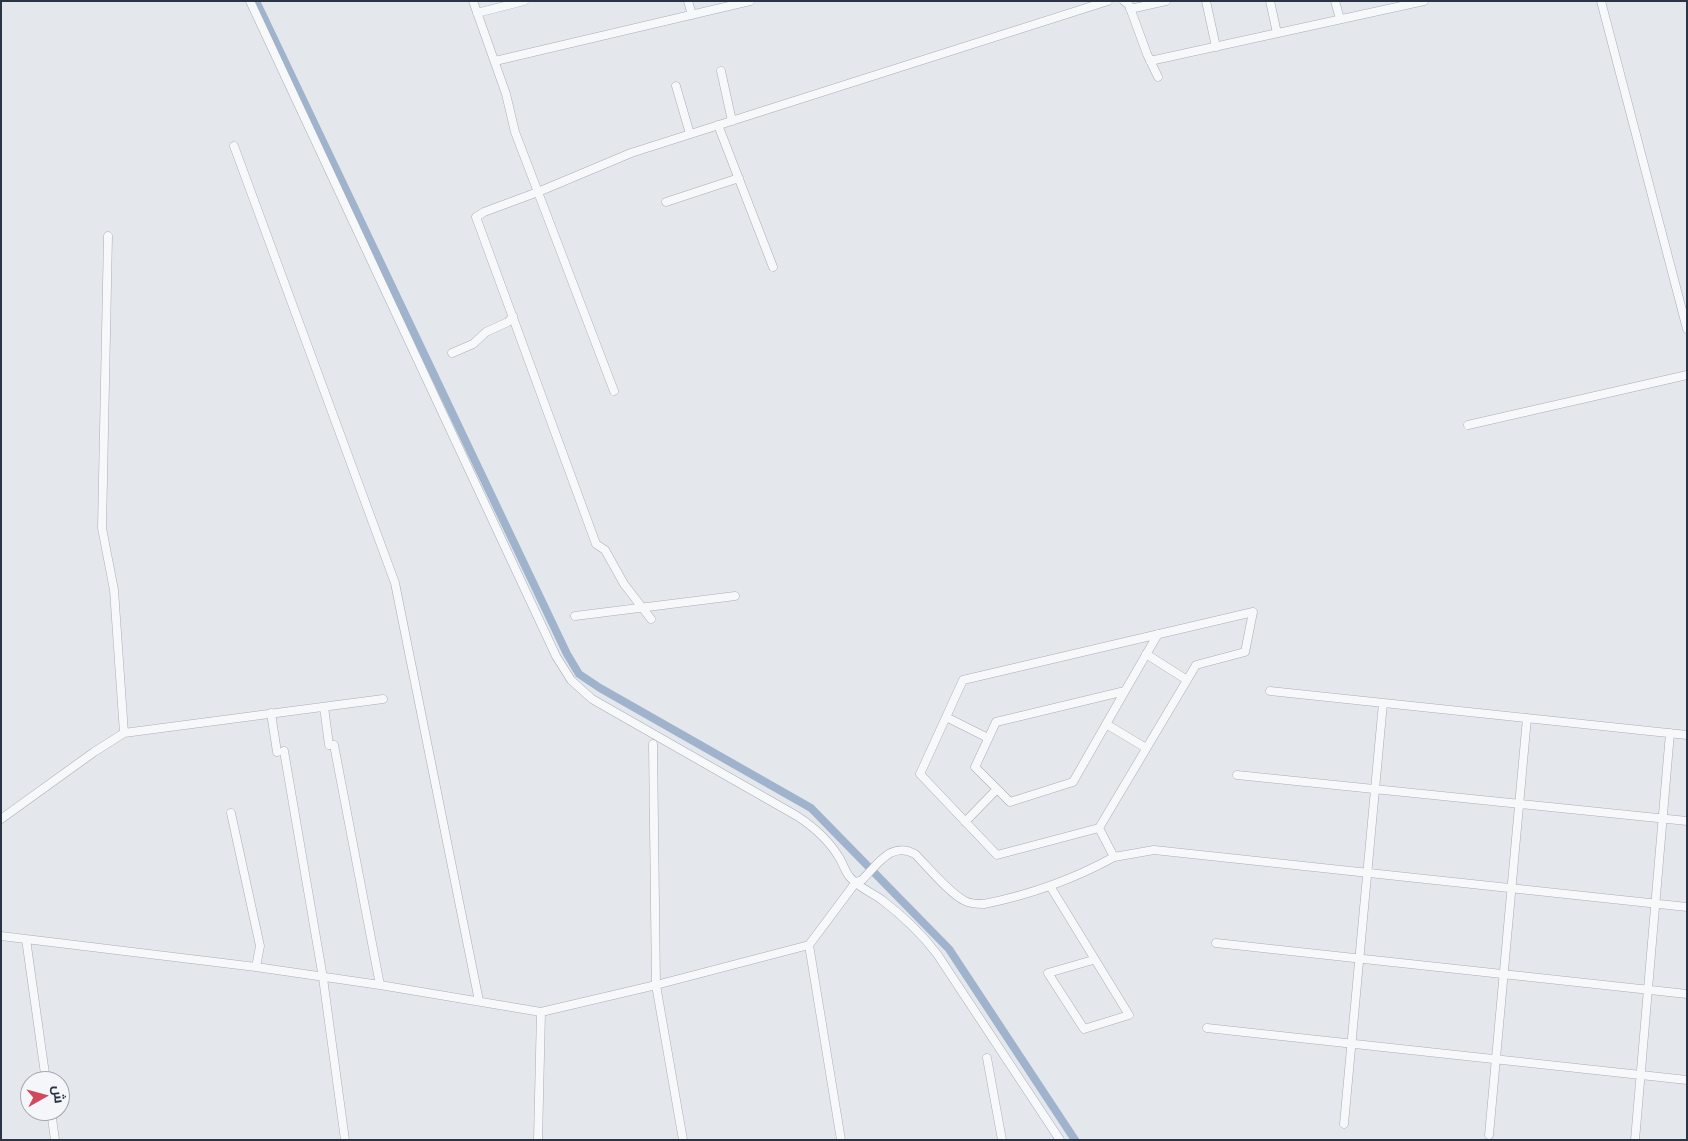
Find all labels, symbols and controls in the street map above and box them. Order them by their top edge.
north arrow [20,1071,70,1121]
text: ش [50,1084,68,1104]

